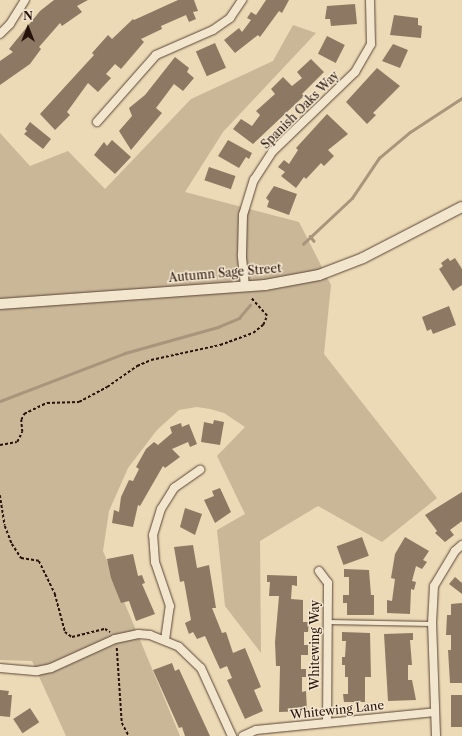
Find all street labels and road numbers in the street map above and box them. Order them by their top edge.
street label: Spanish Oaks Way [258,68,342,152]
street label: Autumn Sage Street [168,261,282,285]
street label: Whitewing Way [308,600,322,690]
street label: Whitewing Lane [289,698,385,722]

